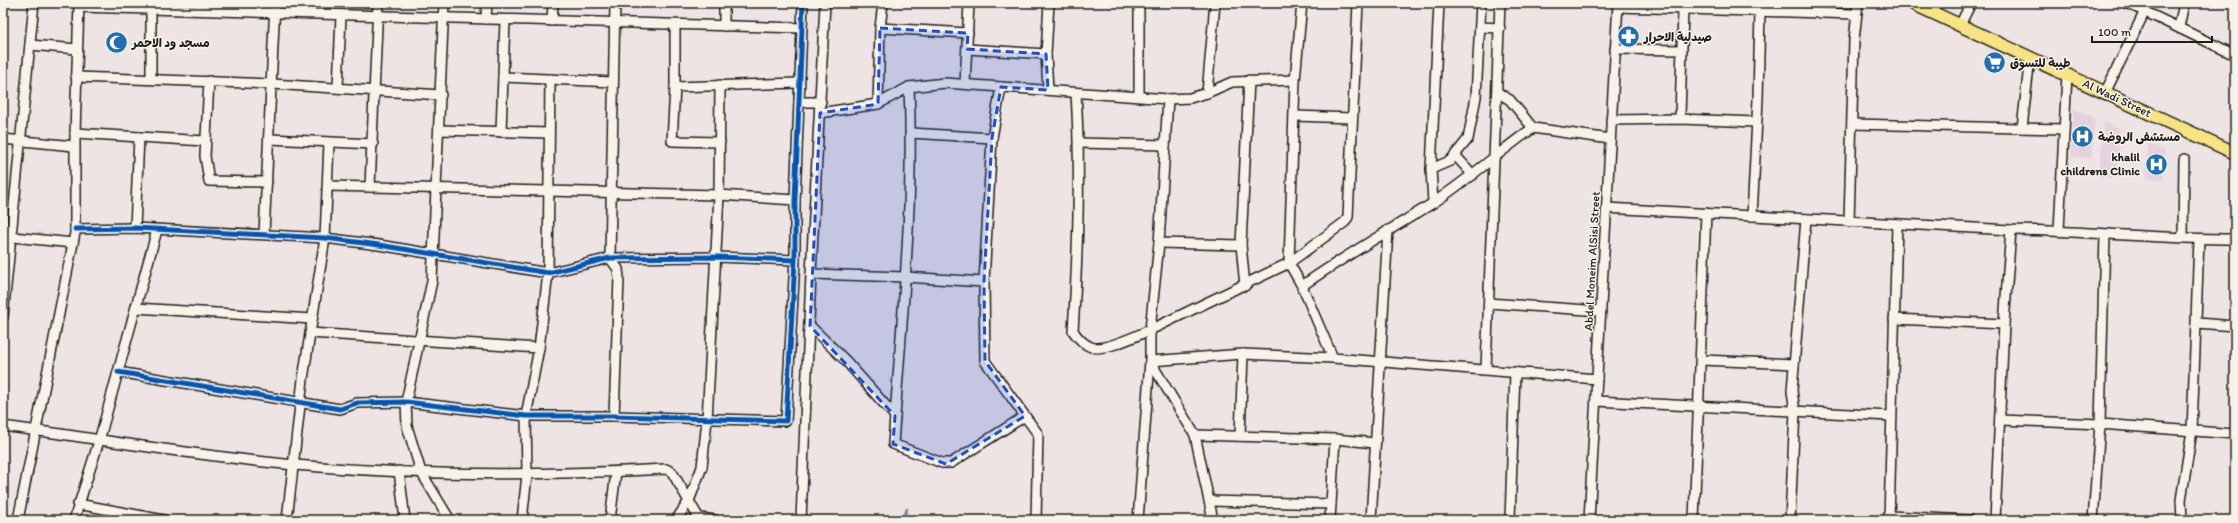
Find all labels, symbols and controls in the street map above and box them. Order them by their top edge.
scale bar [2092,18,2212,44]
pharmacy icon: صيدلية الاحرار [1616,24,1642,50]
text: 100 m [2098,25,2131,39]
mosque icon: مسجد ود الاحمر [104,30,130,56]
place label: صيدلية الاحرار [1643,30,1712,44]
place label: مسجد ود الاحمر [131,36,210,50]
supermarket icon: طيبة للتسوق [1982,50,2008,76]
place label: طيبة للتسوق [2010,56,2071,71]
street label: Al Wadi Street [2080,76,2154,120]
hospital icon: مستشفى الروضة [2070,124,2096,150]
place label: مستشفى الروضة [2098,130,2180,145]
place label: khalil childrens Clinic [2060,150,2141,178]
hospital icon: khalil childrens Clinic [2143,151,2169,177]
street label: Abdel Moneim AlSisi Street [1581,190,1603,331]

